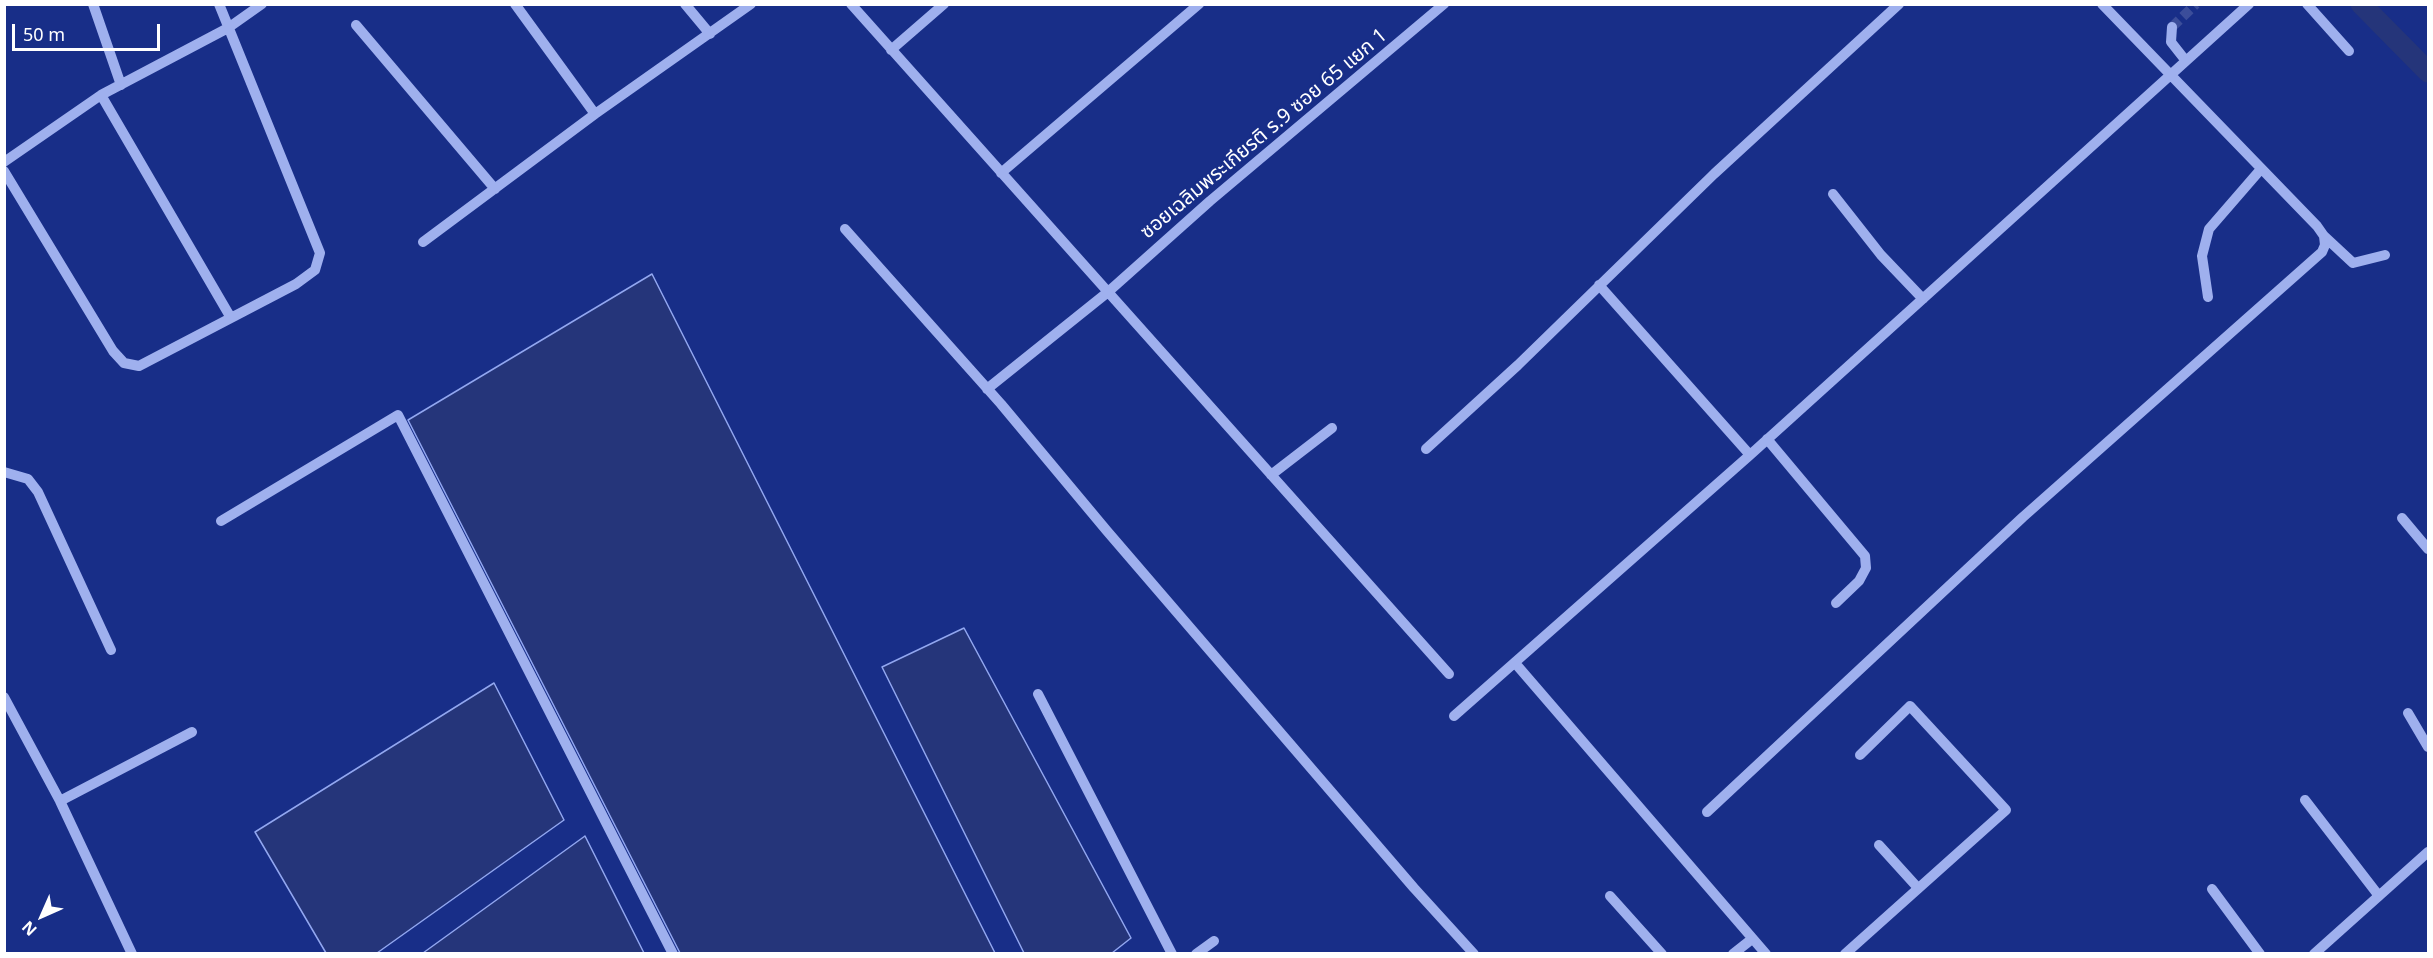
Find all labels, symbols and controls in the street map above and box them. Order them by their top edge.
scale bar [15,12,164,50]
text: 50 m [23,22,65,46]
street label: ซอยเฉลิมพระเกียรติ ร.9 ซอย 65 แยก 1 [1136,24,1392,244]
north arrow [12,886,72,946]
text: N [17,916,42,941]

